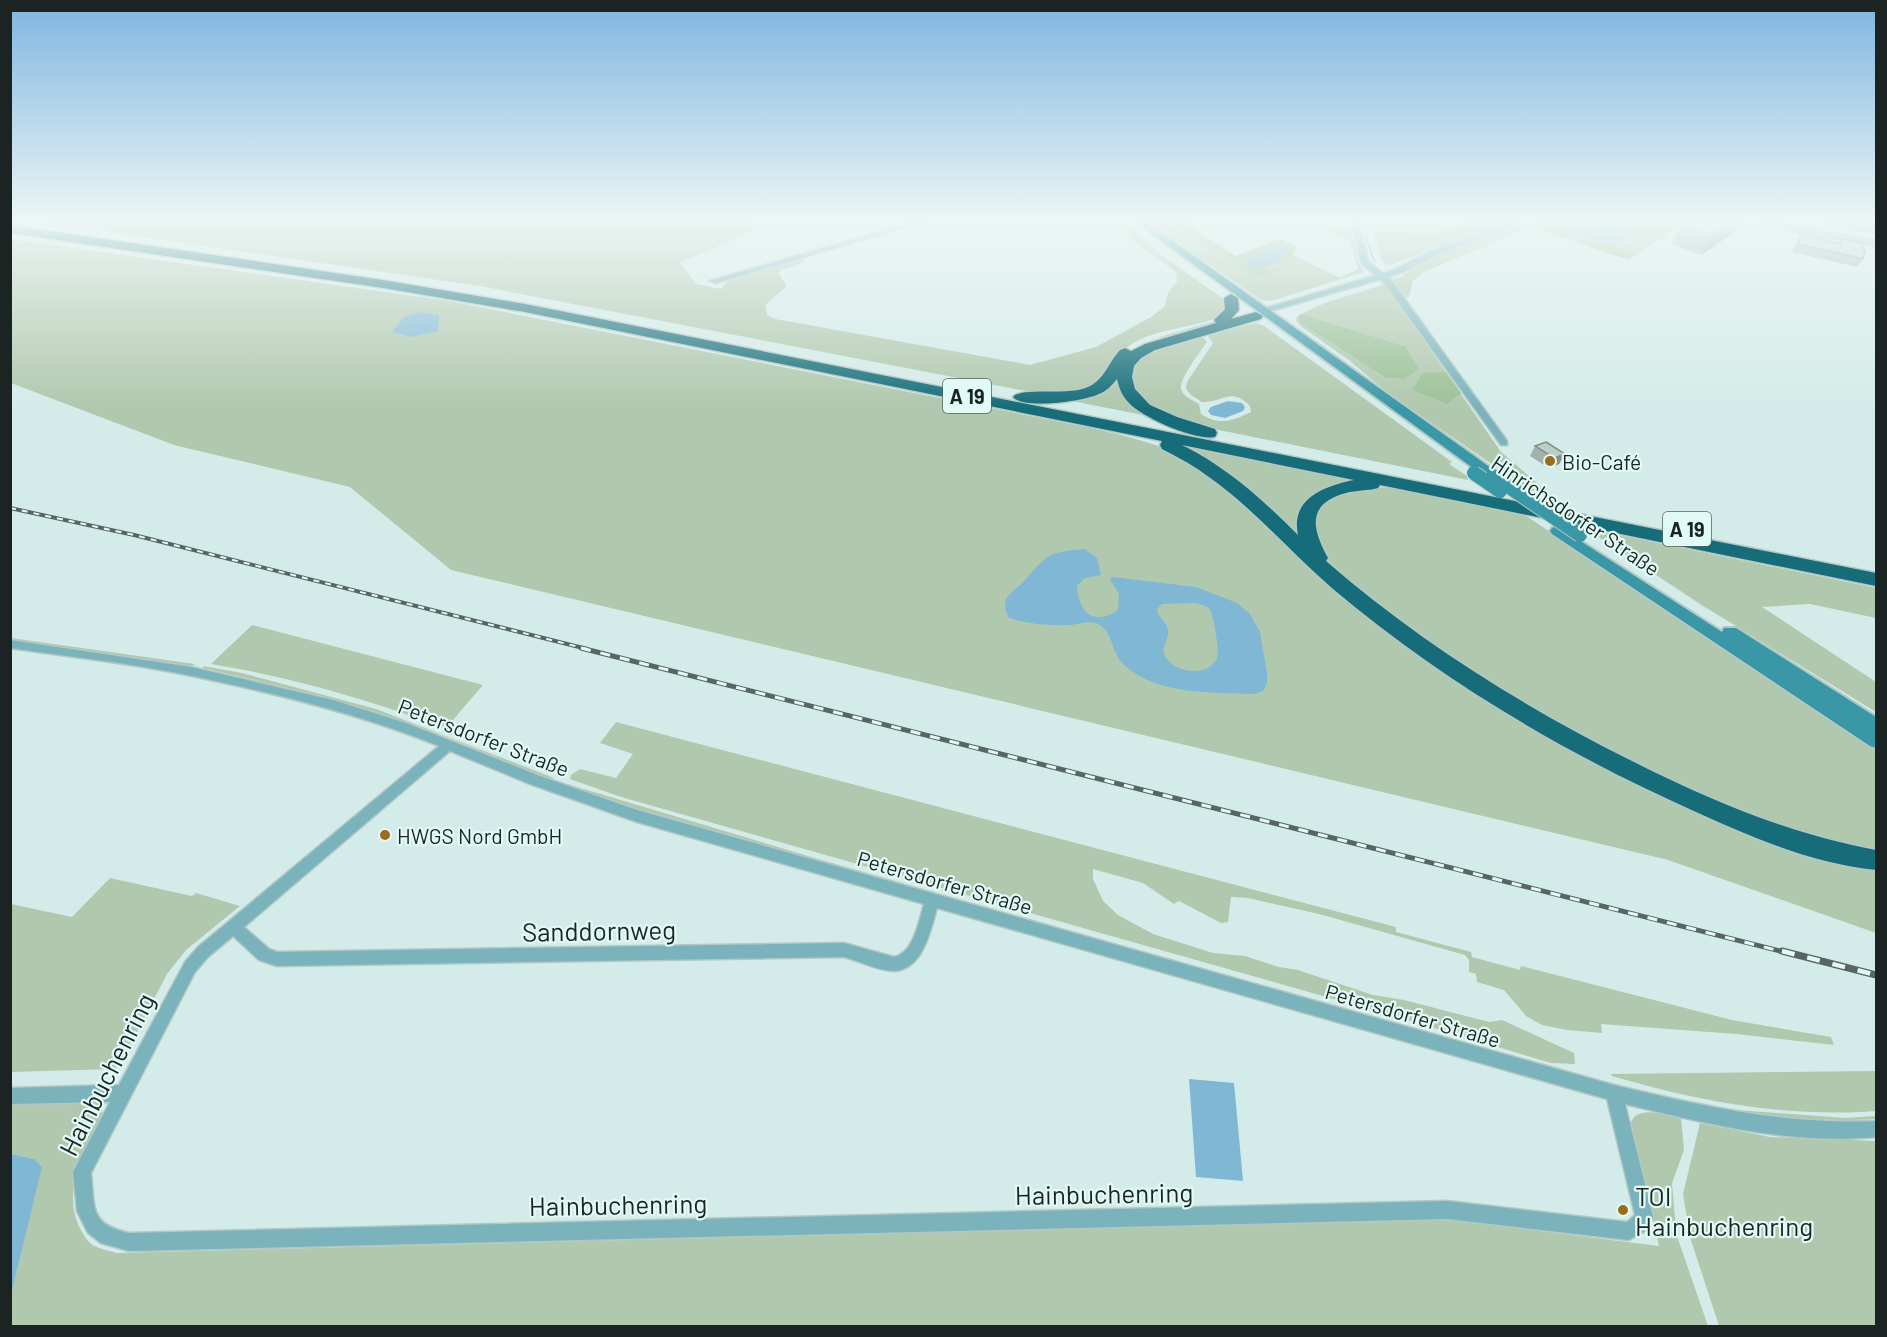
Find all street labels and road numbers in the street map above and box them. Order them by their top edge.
road number: A 19 [943,379,991,413]
street label: Hinrichsdorfer Straße [1487,449,1665,581]
road number: A 19 [1663,512,1711,546]
street label: Petersdorfer Straße [395,693,573,781]
street label: Petersdorfer Straße [855,845,1035,919]
street label: Sanddornweg [522,913,676,947]
street label: Petersdorfer Straße [1323,978,1503,1052]
street label: Hainbuchenring [52,988,160,1160]
street label: Hainbuchenring [1015,1176,1193,1210]
street label: Hainbuchenring [529,1187,707,1221]

